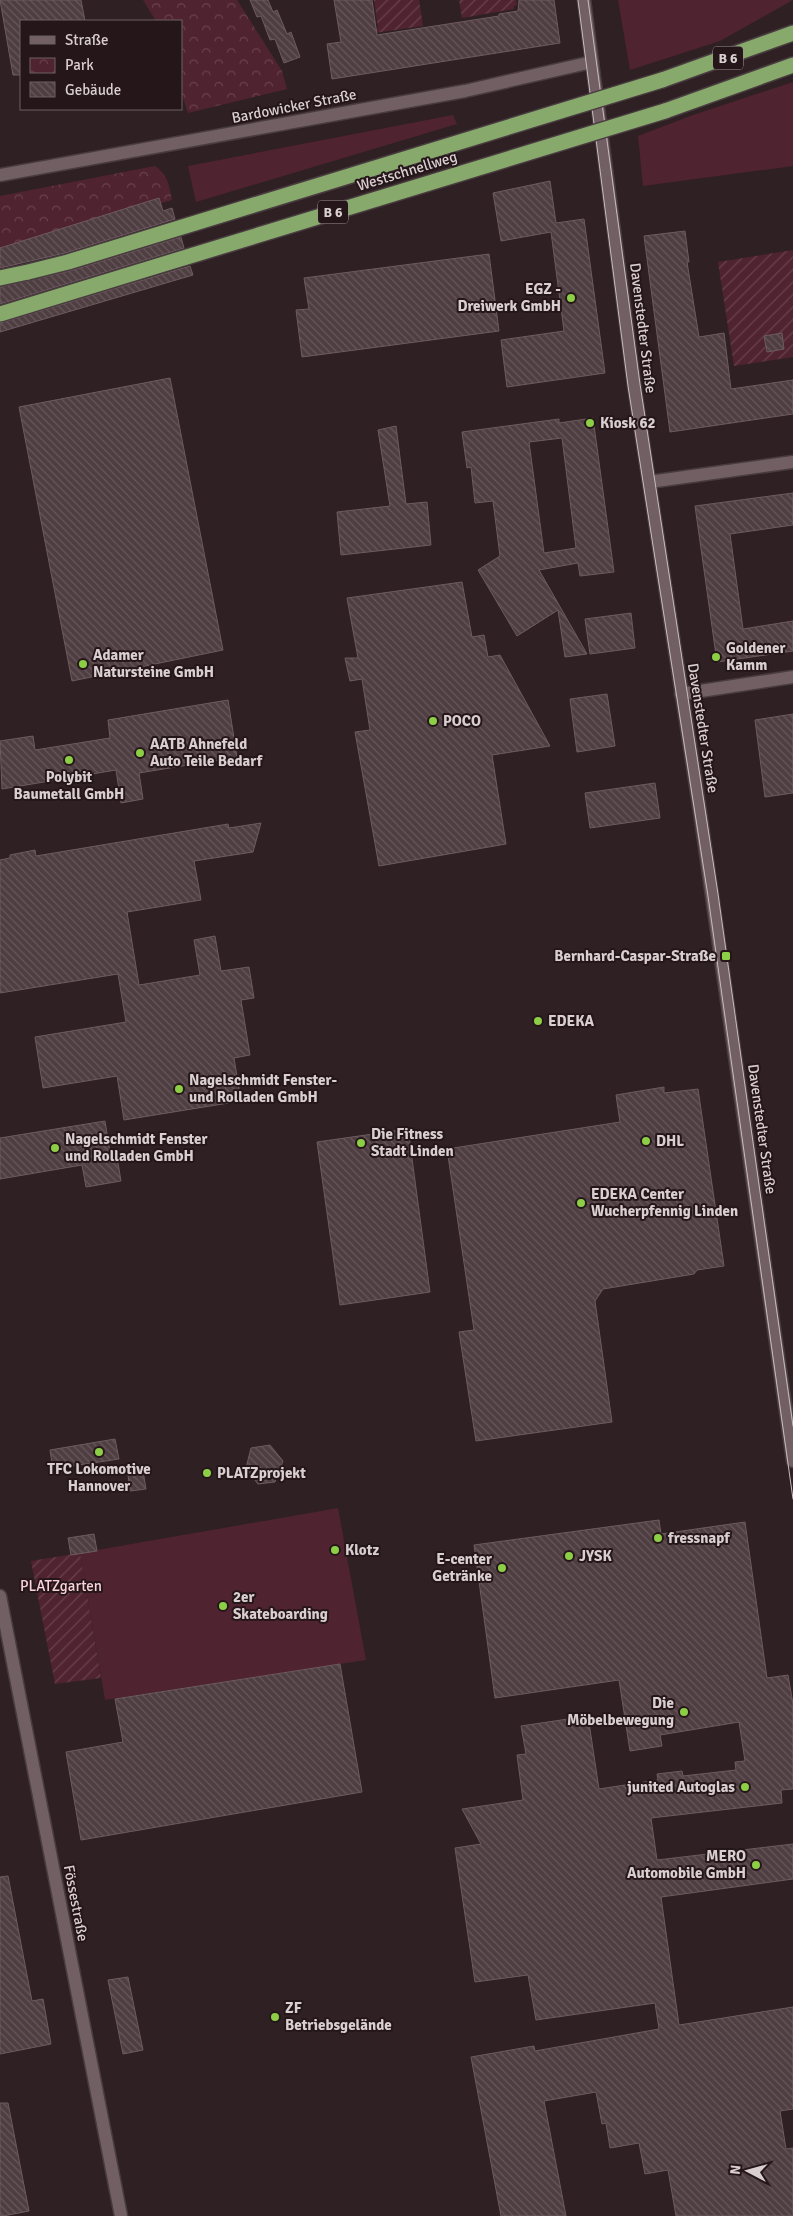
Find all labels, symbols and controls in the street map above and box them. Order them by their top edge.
legend [20,20,182,110]
text: Straße [65,31,109,49]
road number: B 6 [713,46,743,70]
text: Park [65,56,94,74]
text: Gebäude [65,81,121,99]
street label: Bardowicker Straße [230,85,358,127]
street label: Westschnellweg [355,147,459,195]
road number: B 6 [318,200,348,223]
street label: Davenstedter Straße [626,262,660,394]
place label: EGZ - Dreiwerk GmbH [457,280,561,315]
marker: EGZ - Dreiwerk GmbH [565,292,577,304]
place label: Kiosk 62 [600,414,656,432]
marker: Kiosk 62 [584,417,596,429]
place label: Goldener Kamm [726,639,785,674]
place label: Adamer Natursteine GmbH [93,646,214,681]
marker: Goldener Kamm [710,651,722,663]
marker: Adamer Natursteine GmbH [77,658,89,670]
street label: Davenstedter Straße [684,662,722,794]
place label: POCO [443,712,481,730]
marker: POCO [427,715,439,727]
place label: AATB Ahnefeld Auto Teile Bedarf [150,735,264,770]
marker: AATB Ahnefeld Auto Teile Bedarf [134,747,146,759]
marker: Polybit Baumetall GmbH [63,754,75,766]
place label: Polybit Baumetall GmbH [14,768,124,803]
place label: Bernhard-Caspar-Straße [554,947,716,965]
marker: Bernhard-Caspar-Straße [720,950,732,962]
place label: EDEKA [548,1012,595,1030]
marker: EDEKA [532,1015,544,1027]
street label: Davenstedter Straße [744,1063,780,1195]
place label: Nagelschmidt Fenster- und Rolladen GmbH [189,1071,337,1106]
marker: Nagelschmidt Fenster- und Rolladen GmbH [173,1083,185,1095]
place label: Die Fitness Stadt Linden [371,1125,454,1160]
place label: Nagelschmidt Fenster und Rolladen GmbH [65,1130,208,1165]
place label: DHL [656,1132,684,1150]
marker: DHL [640,1135,652,1147]
marker: Die Fitness Stadt Linden [355,1137,367,1149]
marker: Nagelschmidt Fenster und Rolladen GmbH [49,1142,61,1154]
place label: EDEKA Center Wucherpfennig Linden [591,1185,738,1220]
marker: EDEKA Center Wucherpfennig Linden [575,1197,587,1209]
marker: TFC Lokomotive Hannover [93,1446,105,1458]
place label: TFC Lokomotive Hannover [47,1460,151,1495]
place label: PLATZprojekt [217,1464,306,1482]
marker: PLATZprojekt [201,1467,213,1479]
place label: fressnapf [667,1529,731,1547]
marker: fressnapf [652,1532,664,1544]
place label: Klotz [345,1541,379,1559]
marker: Klotz [329,1544,341,1556]
place label: JYSK [579,1547,612,1565]
place label: E-center Getränke [432,1550,492,1585]
marker: JYSK [563,1550,575,1562]
marker: E-center Getränke [496,1562,508,1574]
park label: PLATZgarten [20,1577,102,1595]
place label: 2er Skateboarding [233,1588,328,1623]
marker: 2er Skateboarding [217,1600,229,1612]
place label: Die Möbelbewegung [567,1694,674,1729]
marker: Die Möbelbewegung [678,1706,690,1718]
place label: junited Autoglas [627,1778,735,1796]
marker: junited Autoglas [739,1781,751,1793]
place label: MERO Automobile GmbH [627,1847,746,1882]
marker: MERO Automobile GmbH [750,1859,762,1871]
street label: Fössestraße [60,1863,92,1943]
place label: ZF Betriebsgelände [285,1999,392,2034]
marker: ZF Betriebsgelände [269,2011,281,2023]
north arrow [723,2146,773,2196]
text: N [727,2164,745,2175]

